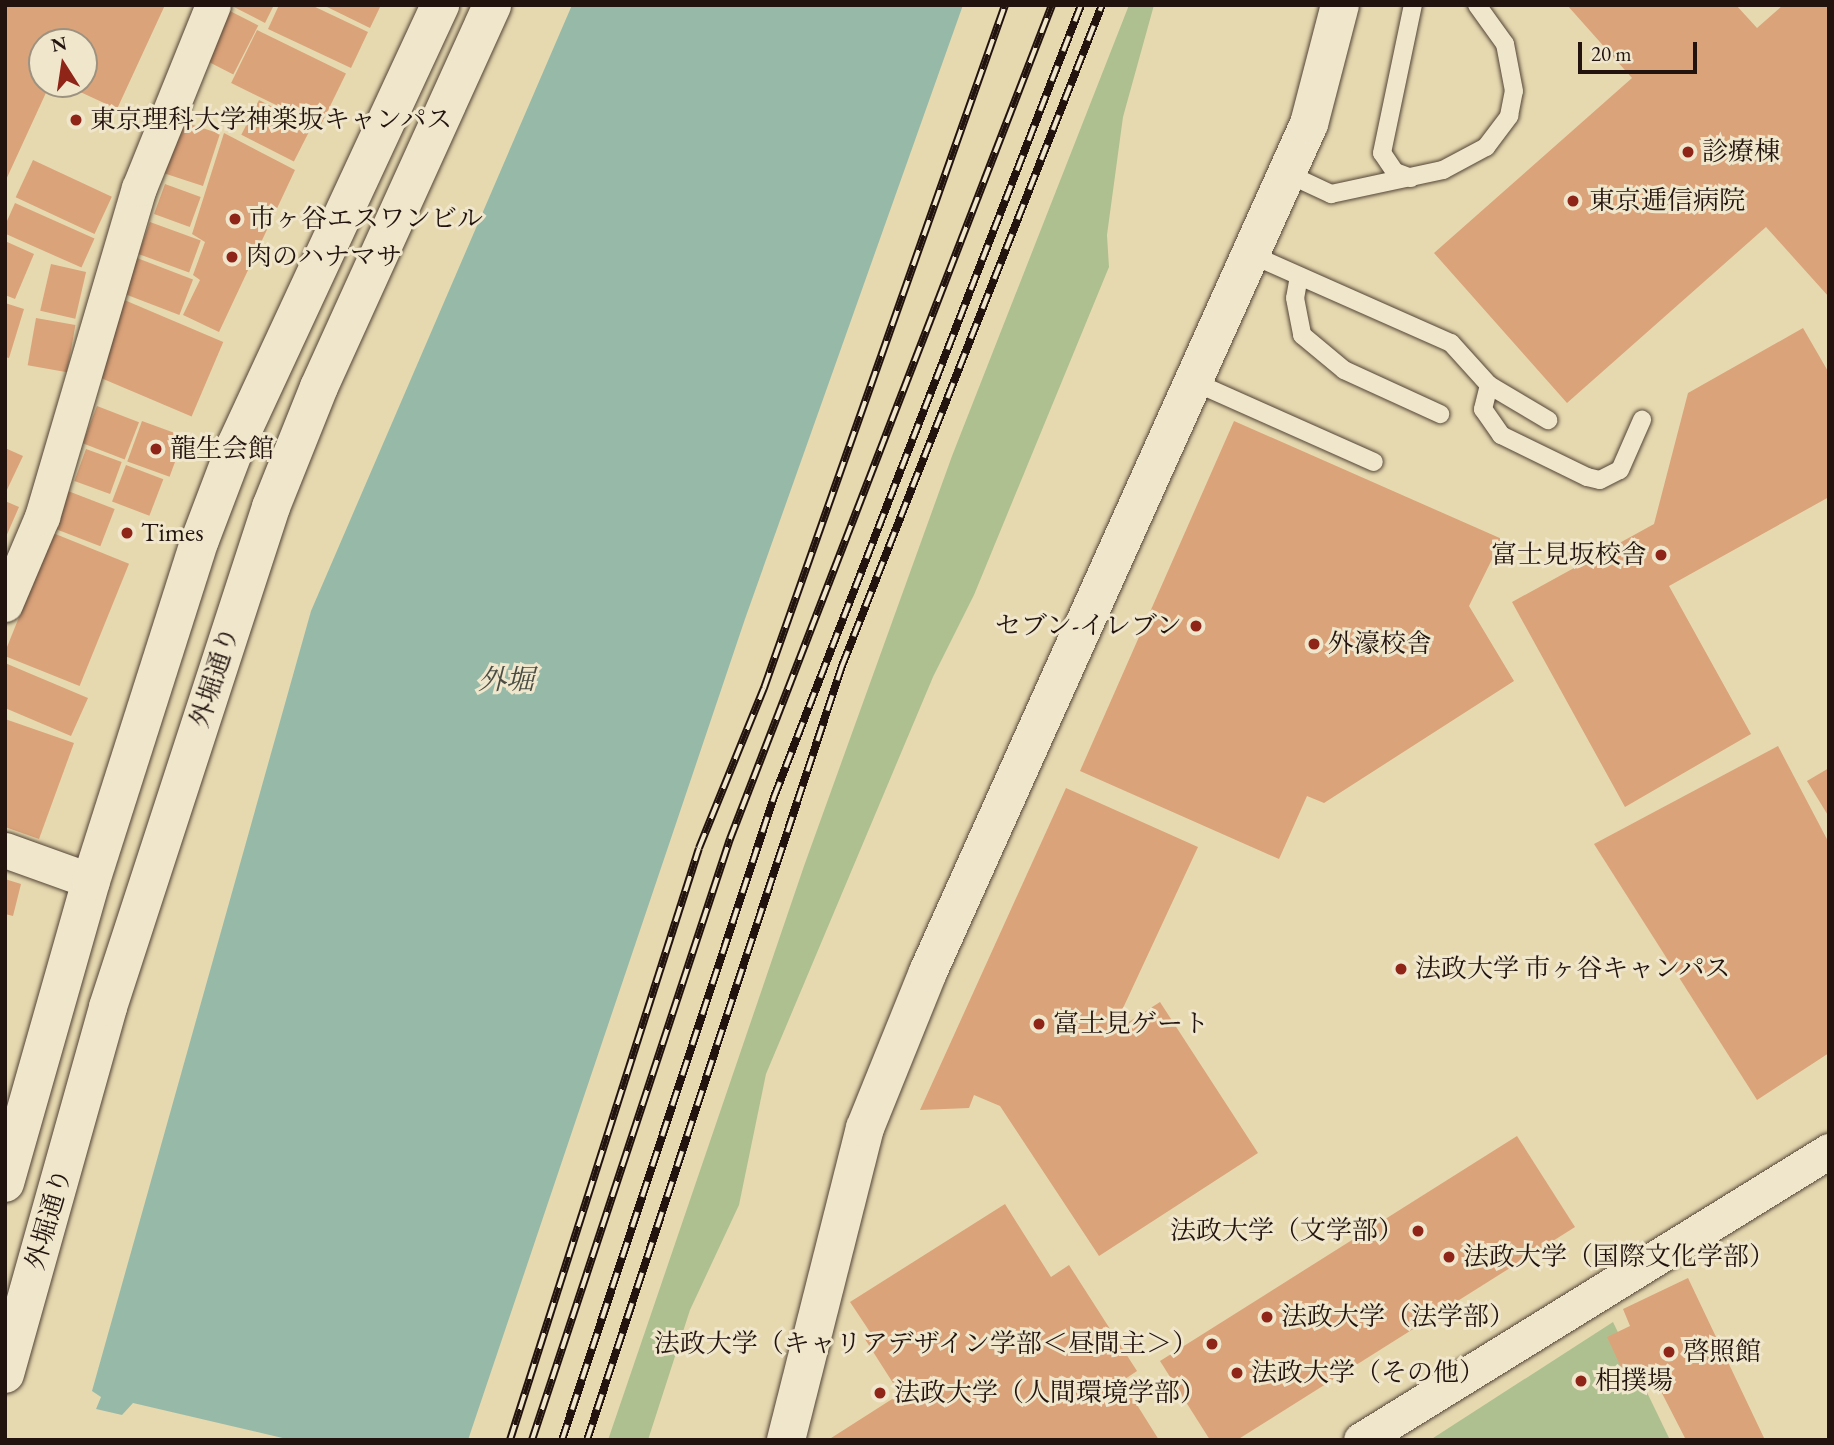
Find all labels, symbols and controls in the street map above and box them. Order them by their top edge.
north arrow [28,28,98,98]
scale bar [1582,28,1701,72]
text: N [49,30,69,58]
text: 20 m [1591,40,1632,67]
place label: 東京理科大学神楽坂キャンパス [90,104,454,136]
marker: 東京理科大学神楽坂キャンパス [68,112,84,128]
place label: 診療棟 [1702,136,1780,168]
marker: 診療棟 [1680,144,1696,160]
place label: 東京逓信病院 [1589,185,1745,217]
marker: 東京逓信病院 [1563,191,1583,211]
place label: 市ヶ谷エスワンビル [249,203,483,235]
marker: 市ヶ谷エスワンビル [227,211,243,227]
place label: 肉のハナマサ [246,241,402,273]
marker: 肉のハナマサ [224,249,240,265]
place label: 龍生会館 [170,433,274,465]
marker: 龍生会館 [148,441,164,457]
place label: Times [141,517,204,549]
marker: Times [119,525,135,541]
place label: 富士見坂校舎 [1491,539,1647,571]
marker: 富士見坂校舎 [1653,547,1669,563]
place label: セブン-イレブン [993,610,1182,642]
marker: セブン-イレブン [1188,618,1204,634]
street label: 外堀通り [184,623,246,731]
place label: 外濠校舎 [1328,628,1432,660]
marker: 外濠校舎 [1306,636,1322,652]
water label: 外堀 [478,662,534,696]
place label: 法政大学 市ヶ谷キャンパス [1415,953,1732,985]
marker: 法政大学 市ヶ谷キャンパス [1393,961,1409,977]
place label: 富士見ゲート [1053,1008,1209,1040]
marker: 富士見ゲート [1031,1016,1047,1032]
street label: 外堀通り [20,1165,78,1273]
place label: 法政大学（文学部） [1170,1215,1404,1247]
marker: 法政大学（文学部） [1410,1223,1426,1239]
place label: 法政大学（国際文化学部） [1463,1241,1775,1273]
marker: 法政大学（国際文化学部） [1441,1249,1457,1265]
place label: 法政大学（法学部） [1281,1301,1515,1333]
marker: 法政大学（法学部） [1259,1309,1275,1325]
place label: 法政大学（キャリアデザイン学部＜昼間主＞） [652,1328,1198,1360]
marker: 法政大学（キャリアデザイン学部＜昼間主＞） [1204,1336,1220,1352]
place label: 啓照館 [1683,1336,1761,1368]
marker: 啓照館 [1661,1344,1677,1360]
place label: 法政大学（その他） [1251,1357,1485,1389]
marker: 法政大学（その他） [1229,1365,1245,1381]
place label: 相撲場 [1595,1365,1673,1397]
marker: 相撲場 [1573,1373,1589,1389]
place label: 法政大学（人間環境学部） [894,1377,1206,1409]
marker: 法政大学（人間環境学部） [872,1385,888,1401]

